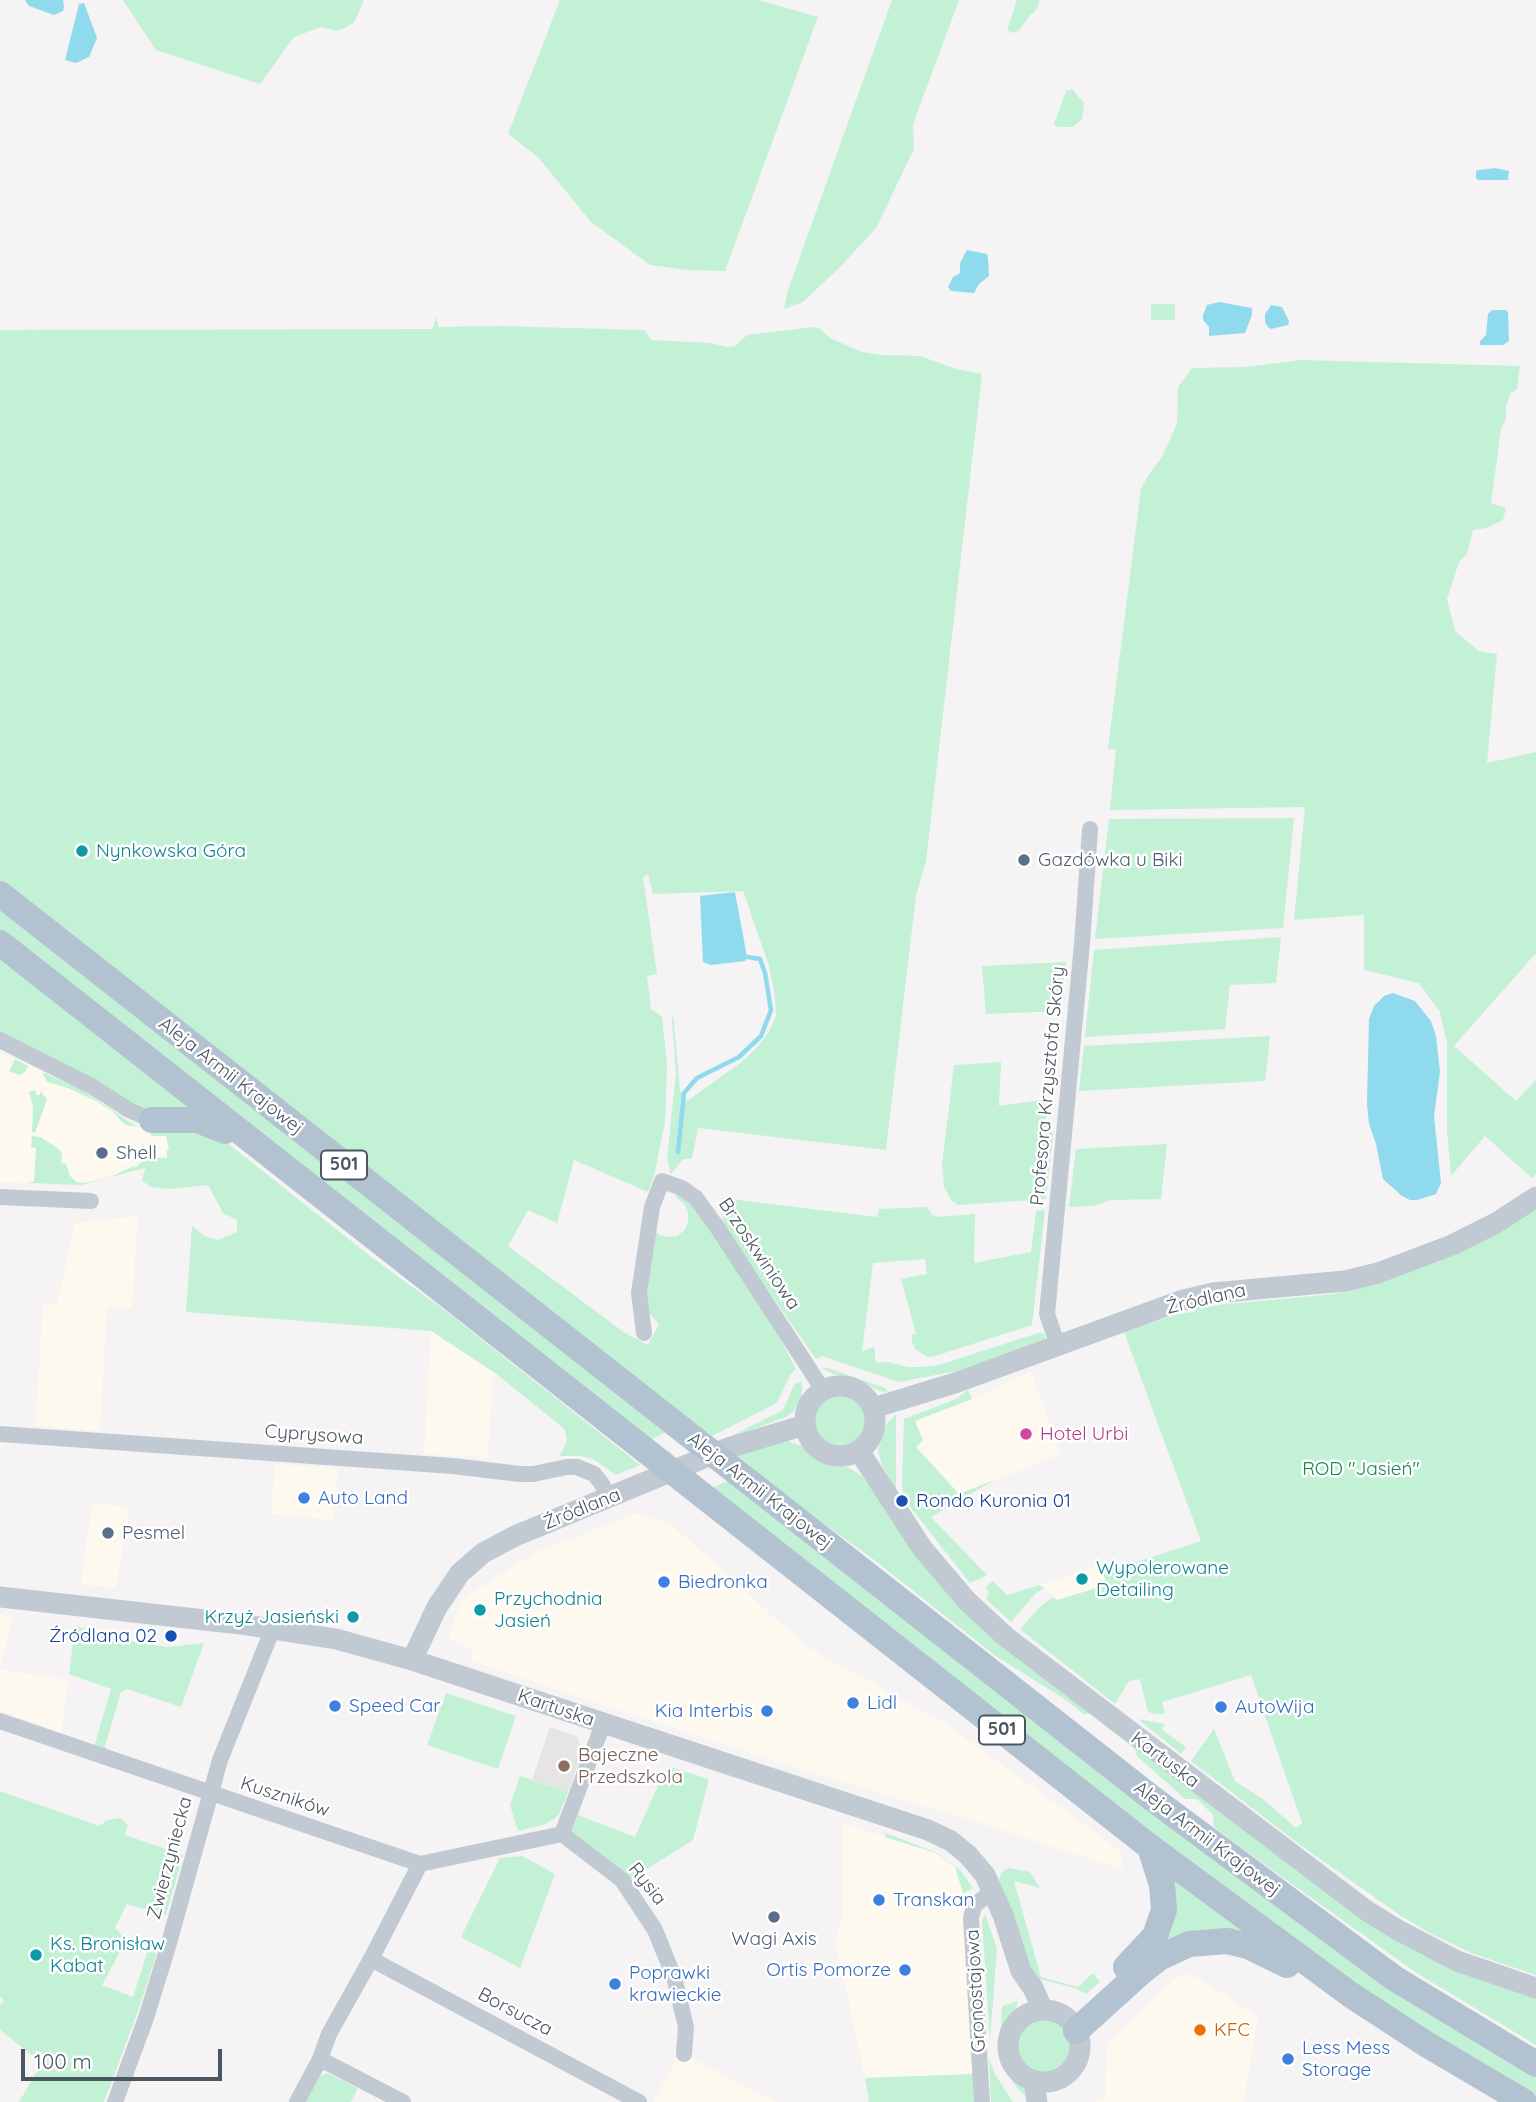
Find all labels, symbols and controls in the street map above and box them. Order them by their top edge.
place label: Nynkowska Góra [96,840,246,862]
marker: Nynkowska Góra [74,843,90,859]
place label: Gazdówka u Biki [1038,849,1183,871]
marker: Gazdówka u Biki [1016,852,1032,868]
street label: Profesora Krzysztofa Skóry [1026,965,1070,1207]
street label: Aleja Armii Krajowej [154,1012,308,1140]
place label: Shell [116,1142,157,1164]
marker: Shell [94,1145,110,1161]
road number: 501 [321,1150,367,1180]
street label: Brzoskwiniowa [713,1194,805,1314]
street label: Źródlana [1164,1279,1248,1319]
street label: Cyprysowa [264,1420,364,1450]
place label: Hotel Urbi [1040,1423,1128,1445]
marker: Hotel Urbi [1018,1426,1034,1442]
street label: Aleja Armii Krajowej [683,1427,837,1555]
park label: ROD "Jasień" [1302,1458,1420,1480]
street label: Źródlana [540,1483,624,1535]
place label: Auto Land [318,1487,408,1509]
marker: Auto Land [296,1490,312,1506]
place label: Rondo Kuronia 01 [916,1490,1071,1512]
marker: Rondo Kuronia 01 [894,1493,910,1509]
place label: Pesmel [122,1522,185,1544]
marker: Pesmel [100,1525,116,1541]
place label: Wypolerowane Detailing [1096,1557,1229,1601]
place label: Biedronka [678,1571,768,1593]
marker: Wypolerowane Detailing [1074,1571,1090,1587]
marker: Biedronka [656,1574,672,1590]
place label: Przychodnia Jasień [494,1588,603,1632]
marker: Przychodnia Jasień [472,1602,488,1618]
place label: Krzyż Jasieński [205,1606,339,1628]
marker: Krzyż Jasieński [345,1609,361,1625]
place label: Źródlana 02 [49,1625,157,1647]
marker: Źródlana 02 [163,1628,179,1644]
street label: Kartuska [515,1684,597,1732]
place label: Lidl [867,1692,897,1714]
place label: Speed Car [349,1695,441,1717]
marker: Lidl [845,1695,861,1711]
place label: AutoWija [1235,1696,1315,1718]
marker: Speed Car [327,1698,343,1714]
marker: AutoWija [1213,1699,1229,1715]
place label: Kia Interbis [655,1700,753,1722]
marker: Kia Interbis [759,1703,775,1719]
road number: 501 [979,1716,1025,1744]
street label: Kartuska [1126,1727,1204,1793]
place label: Bajeczne Przedszkola [578,1744,683,1788]
marker: Bajeczne Przedszkola [556,1758,572,1774]
street label: Kuszników [238,1772,332,1822]
street label: Aleja Armii Krajowej [1129,1777,1285,1901]
street label: Zwierzyniecka [143,1794,197,1922]
street label: Rysia [623,1858,671,1910]
place label: Transkan [893,1889,974,1911]
marker: Transkan [871,1892,887,1908]
marker: Wagi Axis [766,1909,782,1925]
place label: Wagi Axis [731,1928,817,1950]
street label: Gronostajowa [961,1929,991,2053]
place label: Ks. Bronisław Kabat [50,1933,165,1977]
marker: Ks. Bronisław Kabat [28,1947,44,1963]
place label: Ortis Pomorze [766,1959,891,1981]
place label: Poprawki krawieckie [629,1962,722,2006]
marker: Ortis Pomorze [897,1962,913,1978]
marker: Poprawki krawieckie [607,1976,623,1992]
street label: Borsucza [474,1983,556,2041]
place label: KFC [1214,2019,1250,2041]
marker: KFC [1192,2022,1208,2038]
scale bar [24,2036,226,2080]
place label: Less Mess Storage [1302,2037,1390,2081]
text: 100 m [34,2048,92,2074]
marker: Less Mess Storage [1280,2051,1296,2067]

